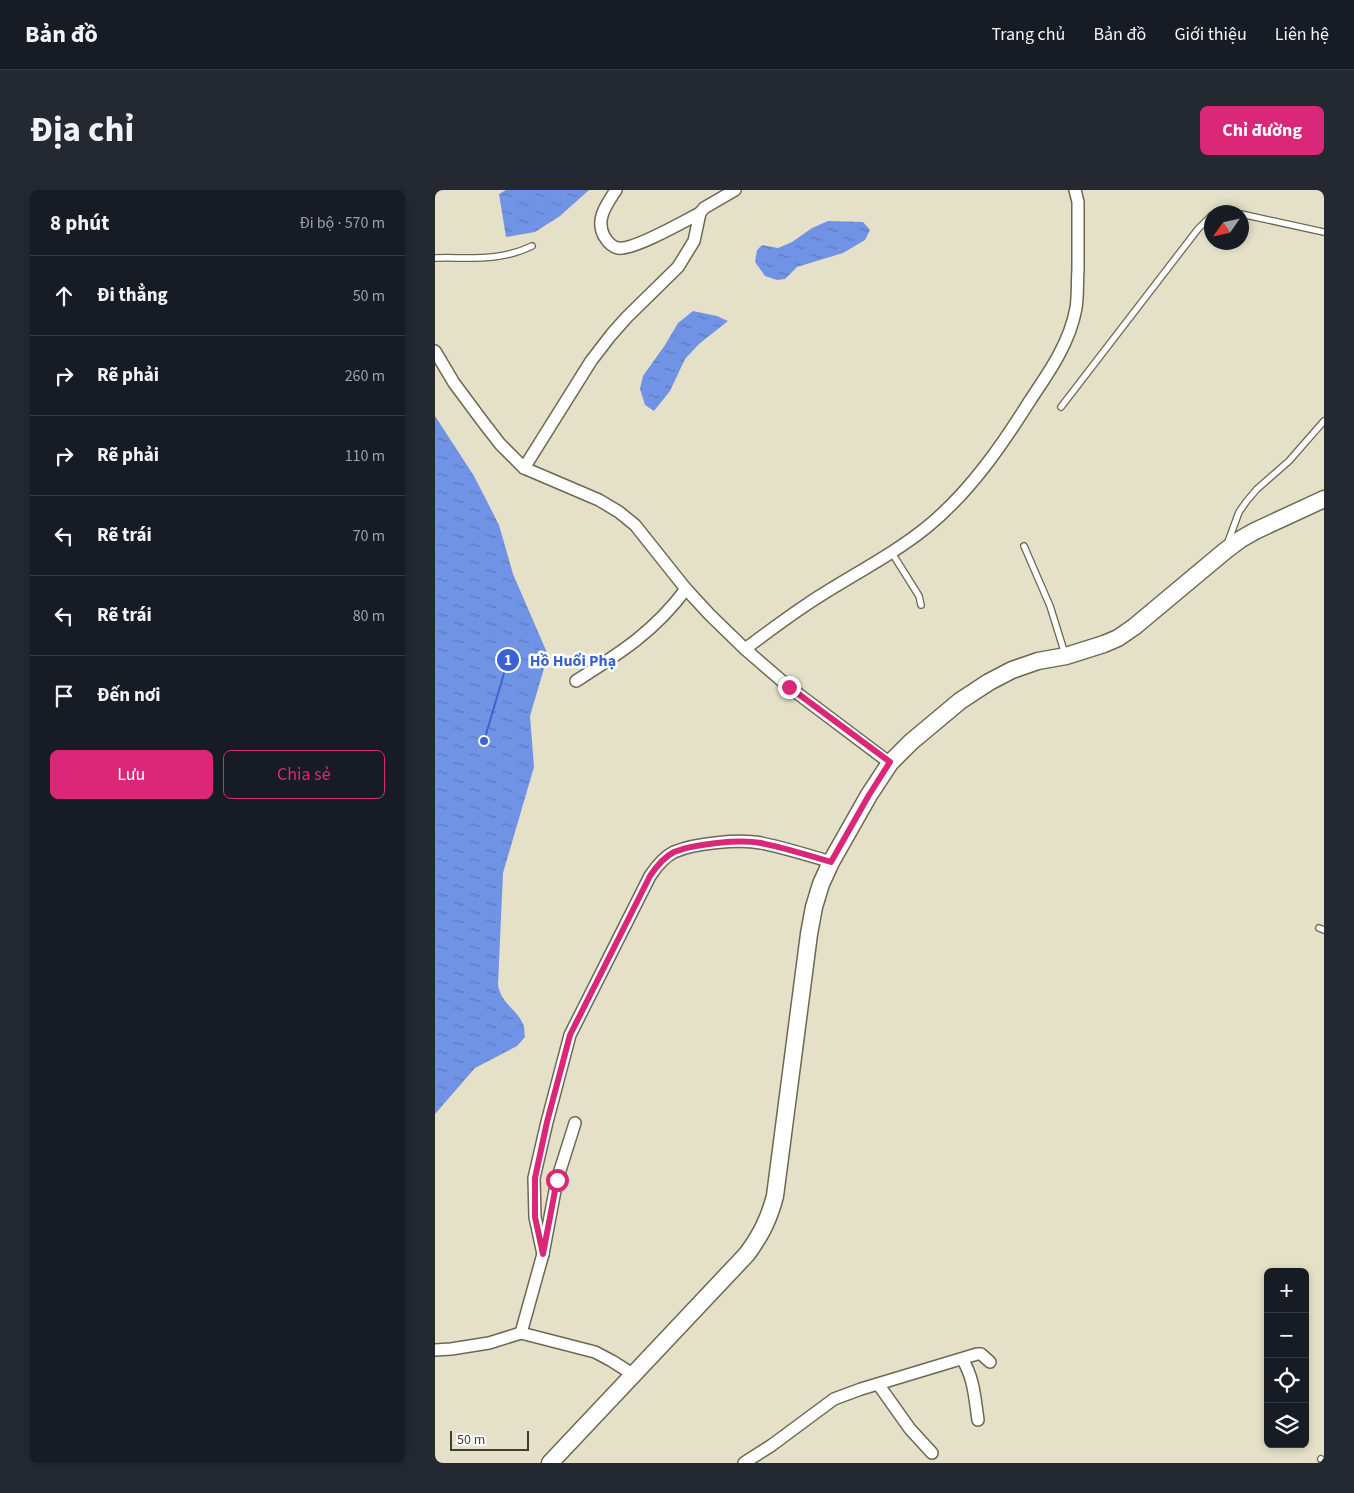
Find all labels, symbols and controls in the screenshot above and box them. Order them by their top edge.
text: Bản đồ [25,17,98,52]
text: Trang chủ [991,22,1065,47]
text: Bản đồ [1093,22,1146,47]
text: Giới thiệu [1174,22,1247,47]
text: Liên hệ [1275,22,1329,47]
text: Địa chỉ [30,105,134,155]
button: Chỉ đường [1200,106,1324,155]
north arrow [1204,205,1249,250]
text: 8 phút [50,208,109,238]
text: Đi bộ · 570 m [299,212,385,234]
icon: ahead [50,282,78,310]
text: Đi thẳng [97,282,168,309]
text: 50 m [353,285,385,307]
icon: right [50,362,78,390]
text: Rẽ phải [97,362,159,389]
text: 260 m [345,365,385,387]
icon: right [50,442,78,470]
text: Rẽ phải [97,442,159,469]
text: 110 m [345,445,385,467]
icon: left [50,522,78,550]
text: Rẽ trái [97,522,152,549]
text: 70 m [353,525,385,547]
icon: left [50,602,78,630]
text: Rẽ trái [97,602,152,629]
text: 80 m [353,605,385,627]
callout: Hồ Huổi Phạ [495,645,626,676]
text: 1 [504,650,512,671]
text: Hồ Huổi Phạ [530,650,616,672]
route end [778,676,801,699]
icon: arrive [50,682,78,710]
text: Đến nơi [97,682,161,709]
button: Lưu [50,750,213,799]
button: Chia sẻ [223,750,385,799]
route start [546,1169,569,1192]
map controls [1264,1268,1309,1448]
button: + [1264,1268,1309,1313]
button: − [1264,1313,1309,1358]
button: locate [1264,1358,1309,1403]
button: layers [1264,1403,1309,1448]
scale bar [450,1428,529,1451]
text: 50 m [457,1430,485,1450]

